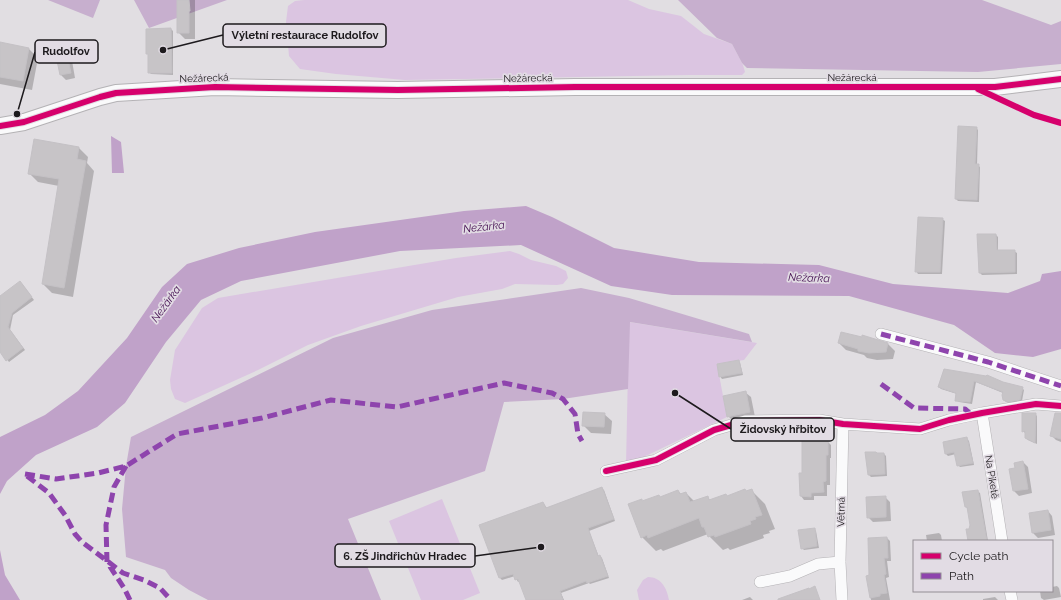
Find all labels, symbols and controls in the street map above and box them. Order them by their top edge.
callout: Výletní restaurace Rudolfov [223,24,386,47]
text: Výletní restaurace Rudolfov [232,29,378,42]
callout: Rudolfov [35,40,98,63]
text: Rudolfov [42,45,90,58]
street label: Nežárecká [179,72,229,84]
street label: Nežárecká [503,72,553,84]
street label: Nežárecká [827,72,877,83]
water label: Nežárka [463,218,506,236]
water label: Nežárka [788,271,830,285]
water label: Nežárka [148,283,184,325]
callout: Židovský hřbitov [731,418,834,441]
text: Židovský hřbitov [740,422,826,436]
street label: Na Piketě [983,454,1001,500]
street label: Větrná [835,497,847,527]
legend [913,540,1053,592]
callout: 6. ZŠ Jindřichův Hradec [335,544,475,567]
text: 6. ZŠ Jindřichův Hradec [343,549,467,563]
text: Cycle path [949,549,1008,563]
text: Path [949,569,974,583]

